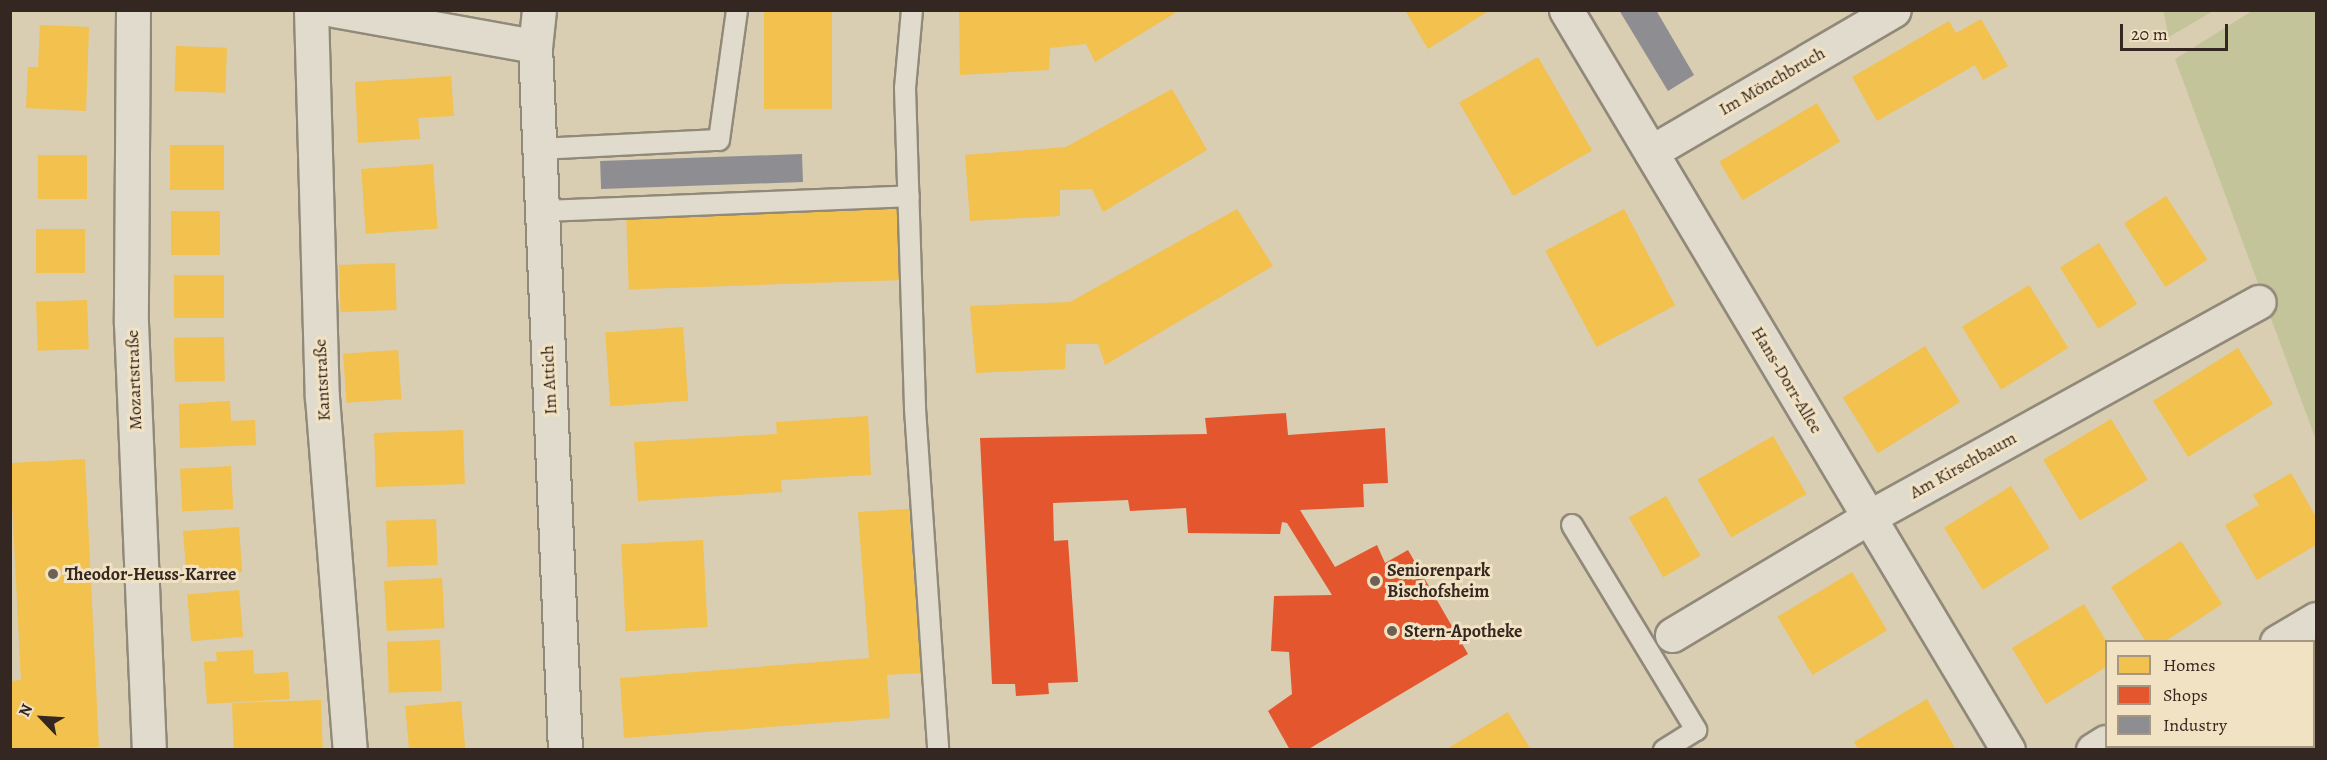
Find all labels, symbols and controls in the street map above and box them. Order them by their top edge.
scale bar [2123,12,2231,50]
text: 20 m [2131,22,2168,46]
street label: Im Mönchbruch [1715,42,1829,120]
street label: Hans-Dorr-Allee [1747,323,1827,437]
street label: Mozartstraße [121,329,147,431]
street label: Kantstraße [309,338,335,422]
street label: Im Attich [536,345,562,415]
street label: Am Kirschbaum [1906,427,2020,503]
place label: Seniorenpark Bischofsheim [1387,560,1490,602]
place label: Theodor-Heuss-Karree [65,563,236,585]
marker: Theodor-Heuss-Karree [46,567,60,581]
marker: Seniorenpark Bischofsheim [1368,574,1382,588]
place label: Stern-Apotheke [1404,620,1522,642]
marker: Stern-Apotheke [1385,624,1399,638]
legend [2105,640,2315,748]
text: Homes [2163,653,2215,677]
text: Shops [2163,683,2208,707]
north arrow [12,688,72,748]
text: N [13,700,38,720]
text: Industry [2163,713,2227,737]

